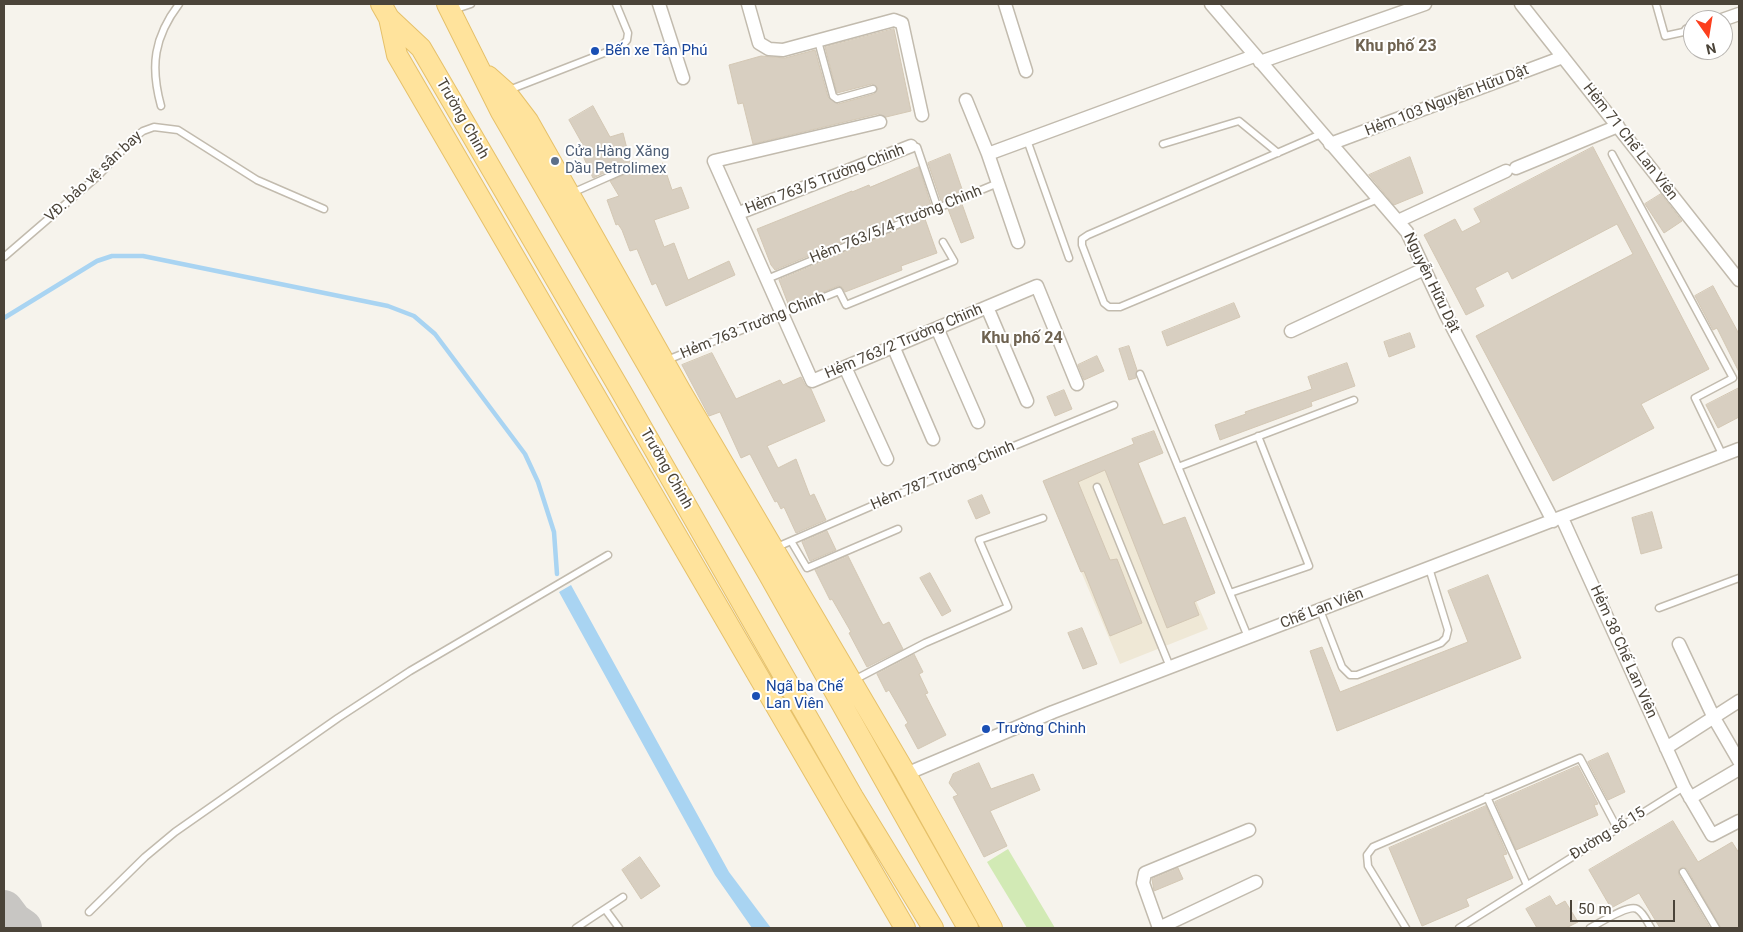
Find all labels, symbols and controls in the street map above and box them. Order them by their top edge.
north arrow [1683,10,1733,60]
district label: Khu phố 23 [1355,37,1437,57]
text: N [1705,40,1718,58]
place label: Bến xe Tân Phú [605,42,708,60]
marker: Bến xe Tân Phú [589,45,601,57]
street label: Hẻm 103 Nguyễn Hữu Dật [1363,61,1531,141]
street label: Trường Chinh [432,76,492,162]
street label: Hẻm 71 Chế Lan Viên [1579,80,1681,204]
street label: VĐ. bảo vệ sân bay [42,128,146,226]
street label: Hẻm 763/5 Trường Chinh [743,141,907,219]
place label: Cửa Hàng Xăng Dầu Petrolimex [565,143,669,178]
marker: Cửa Hàng Xăng Dầu Petrolimex [549,155,561,167]
street label: Hẻm 763/5/4 Trường Chinh [807,182,985,268]
street label: Nguyễn Hữu Dật [1399,230,1463,336]
street label: Hẻm 763 Trường Chinh [678,289,828,363]
street label: Hẻm 763/2 Trường Chinh [823,301,985,383]
district label: Khu phố 24 [981,329,1063,349]
street label: Trường Chinh [636,426,696,512]
street label: Hẻm 787 Trường Chinh [868,438,1018,514]
street label: Hẻm 38 Chế Lan Viên [1586,583,1660,721]
street label: Chế Lan Viên [1278,585,1366,633]
place label: Ngã ba Chế Lan Viên [766,678,843,713]
marker: Ngã ba Chế Lan Viên [750,690,762,702]
place label: Trường Chinh [996,720,1086,738]
marker: Trường Chinh [980,723,992,735]
street label: Đường số 15 [1567,804,1649,864]
scale bar [1573,890,1678,922]
text: 50 m [1578,900,1612,918]

